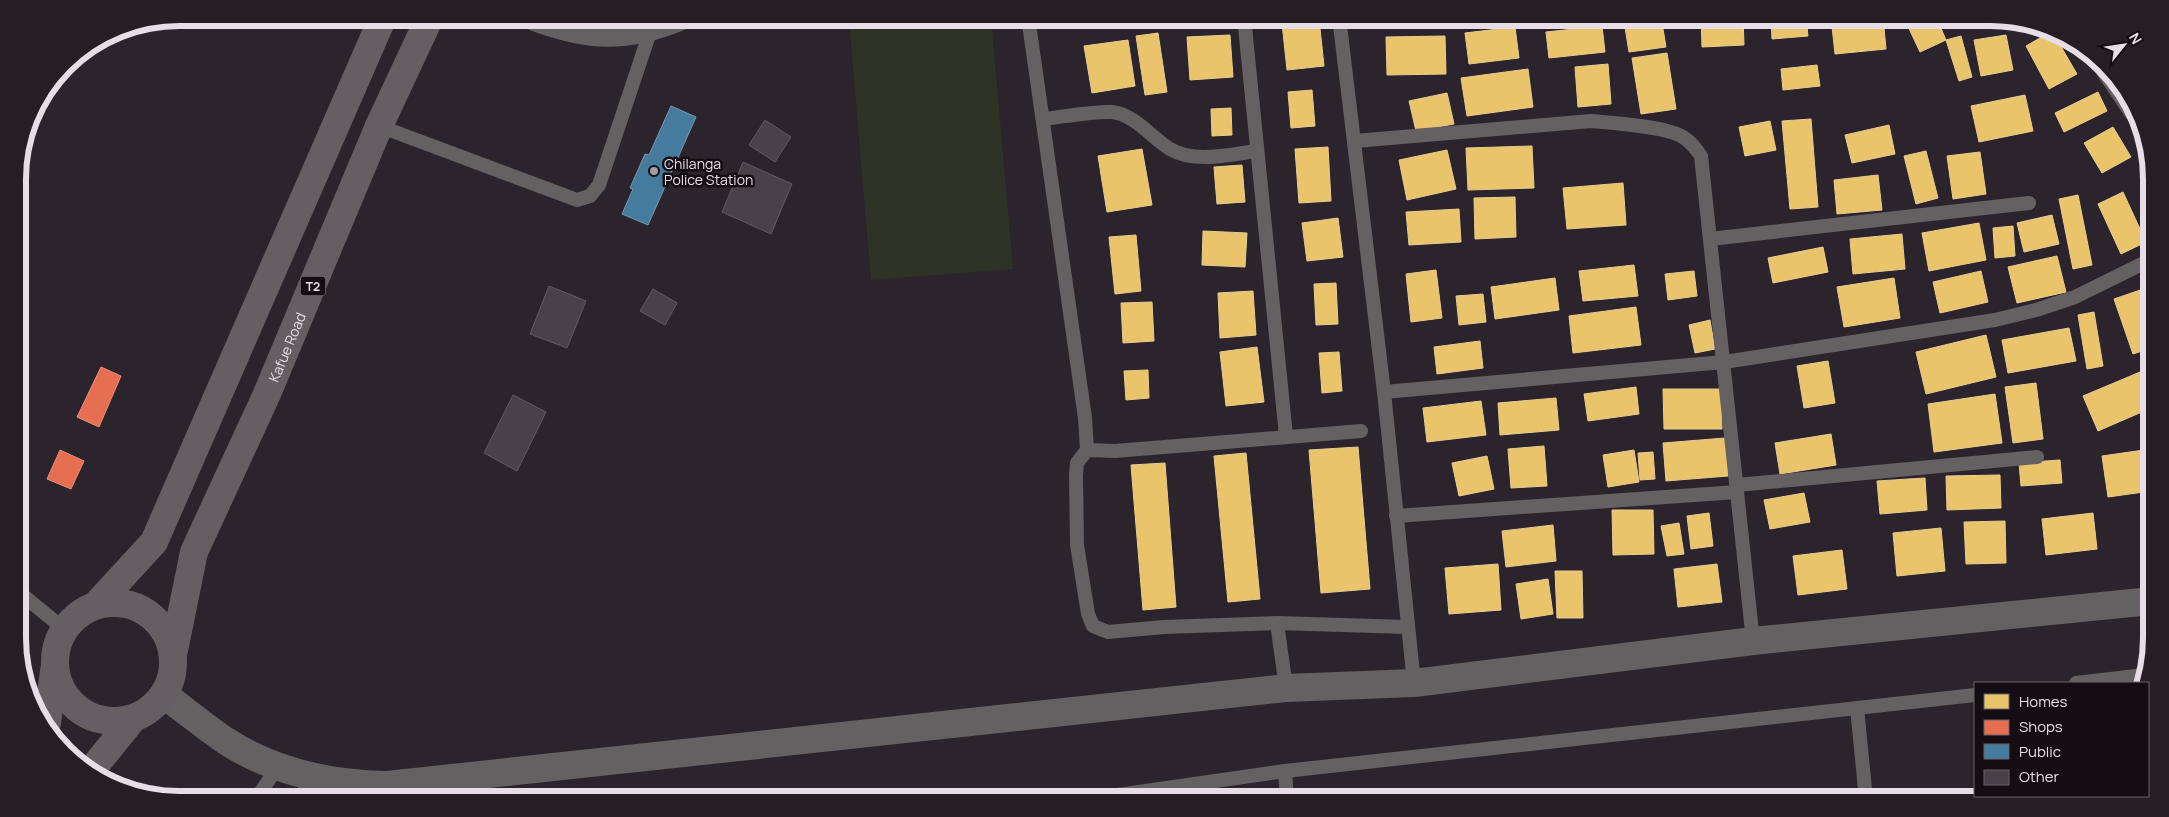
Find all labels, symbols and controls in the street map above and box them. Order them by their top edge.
north arrow [2099,20,2149,70]
text: N [2125,29,2146,47]
place label: Chilanga Police Station [664,154,753,189]
marker: Chilanga Police Station [648,165,660,177]
road number: T2 [300,276,326,296]
street label: Kafue Road [264,309,309,385]
legend [1974,682,2149,797]
text: Homes [2019,691,2068,712]
text: Shops [2019,716,2063,737]
text: Public [2019,741,2061,762]
text: Other [2019,766,2060,787]

